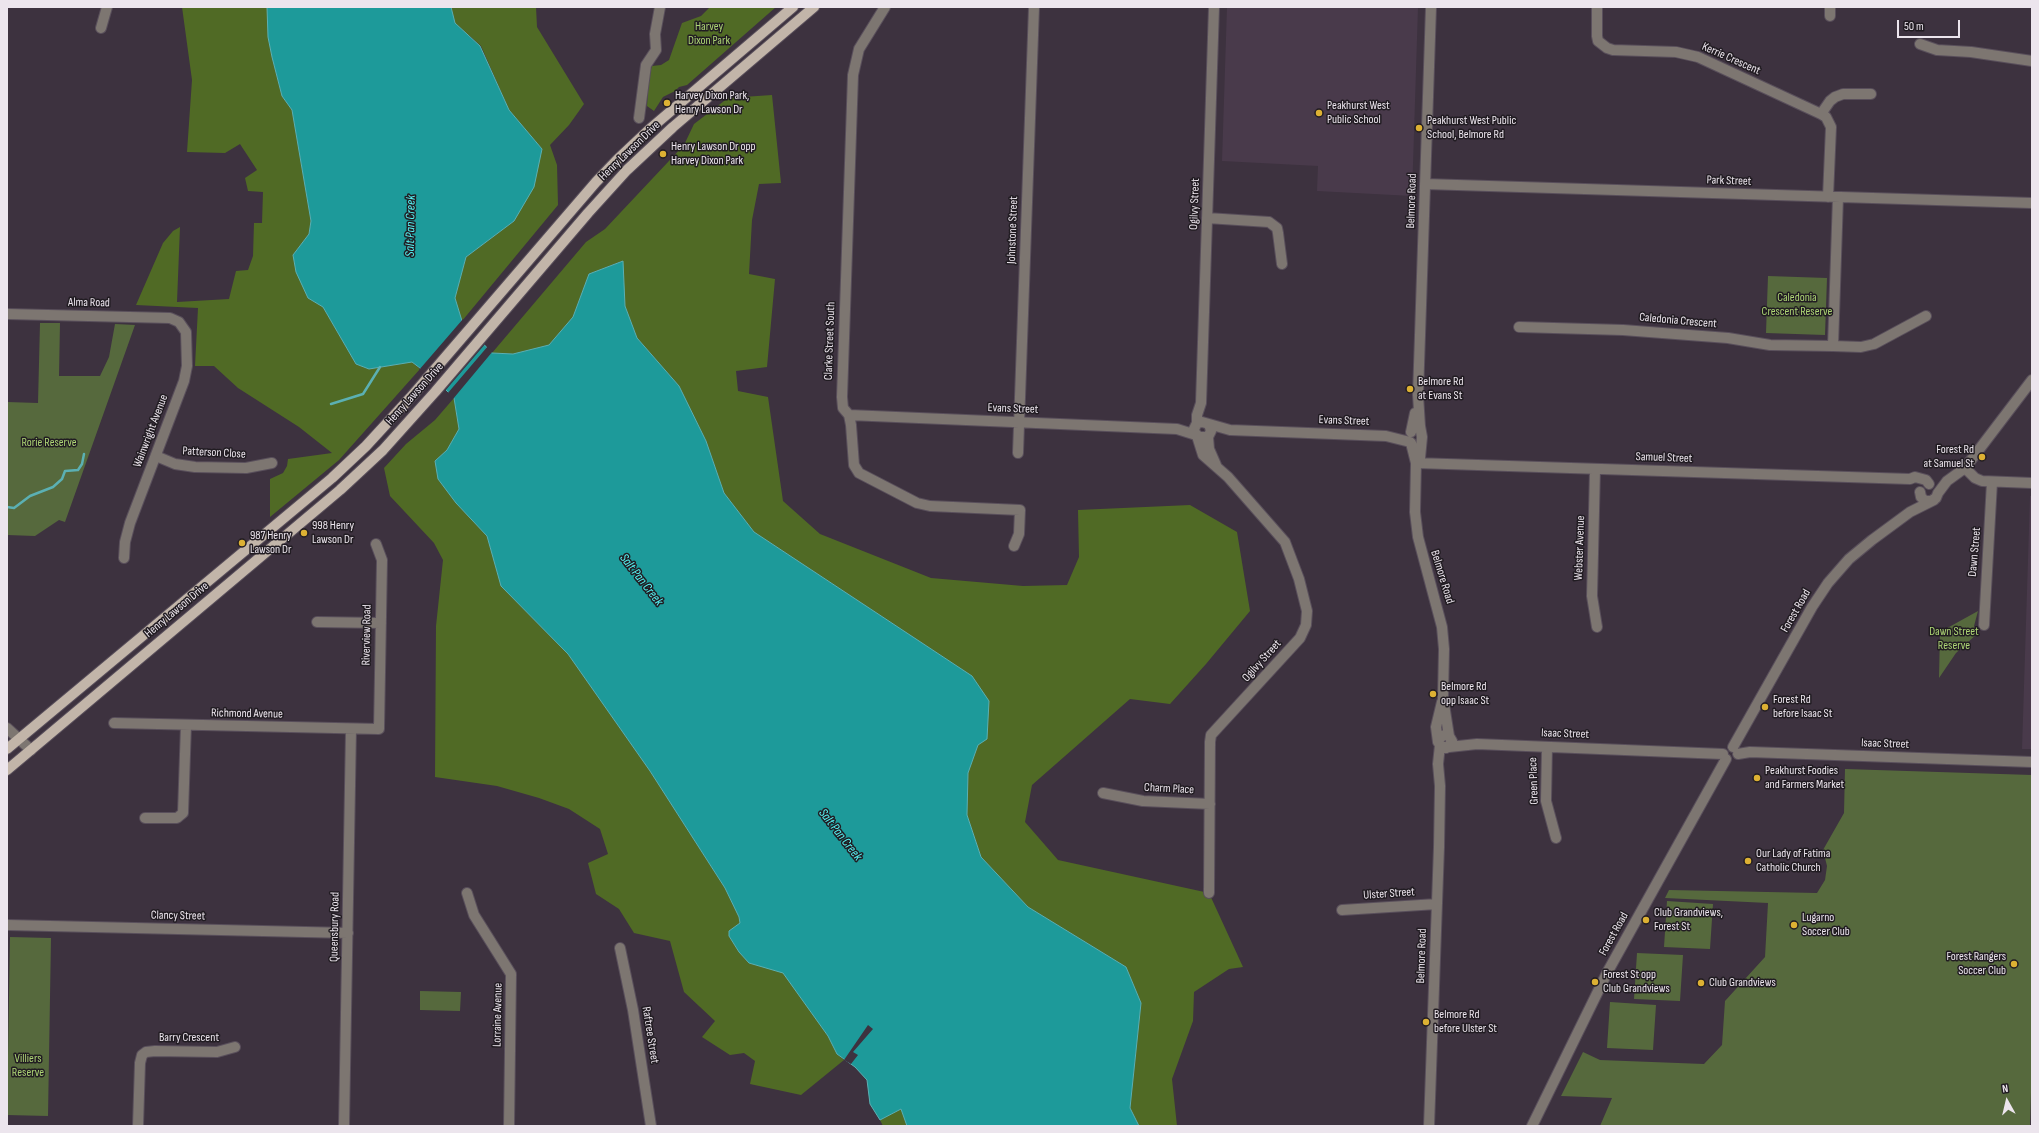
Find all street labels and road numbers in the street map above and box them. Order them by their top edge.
street label: Kerrie Crescent [1700,40,1762,78]
street label: Henry Lawson Drive [597,118,663,184]
street label: Belmore Road [1404,173,1420,229]
street label: Park Street [1706,173,1752,189]
street label: Ogilvy Street [1187,178,1203,230]
street label: Johnstone Street [1005,196,1021,264]
street label: Alma Road [68,295,110,311]
street label: Clarke Street South [821,302,839,380]
street label: Caledonia Crescent [1639,310,1717,332]
street label: Henry Lawson Drive [383,360,447,428]
street label: Wainwright Avenue [131,393,171,469]
street label: Evans Street [987,401,1039,417]
street label: Evans Street [1318,413,1370,429]
street label: Patterson Close [182,444,246,462]
street label: Samuel Street [1635,450,1693,466]
street label: Webster Avenue [1572,515,1588,581]
street label: Dawn Street [1966,527,1984,577]
street label: Belmore Road [1427,549,1457,605]
street label: Henry Lawson Drive [142,579,212,641]
street label: Forest Road [1778,587,1814,635]
street label: Riverview Road [359,604,375,666]
street label: Ogilvy Street [1239,637,1285,685]
street label: Richmond Avenue [211,706,283,722]
street label: Isaac Street [1541,726,1589,742]
street label: Isaac Street [1861,736,1909,752]
street label: Green Place [1526,757,1542,805]
street label: Charm Place [1144,780,1194,798]
street label: Ulster Street [1363,885,1415,903]
street label: Queensbury Road [327,892,343,962]
street label: Clancy Street [151,908,205,924]
street label: Forest Road [1596,910,1632,958]
street label: Belmore Road [1414,928,1430,984]
street label: Lorraine Avenue [490,983,506,1047]
street label: Raftree Street [638,1006,662,1064]
street label: Barry Crescent [159,1031,219,1045]

